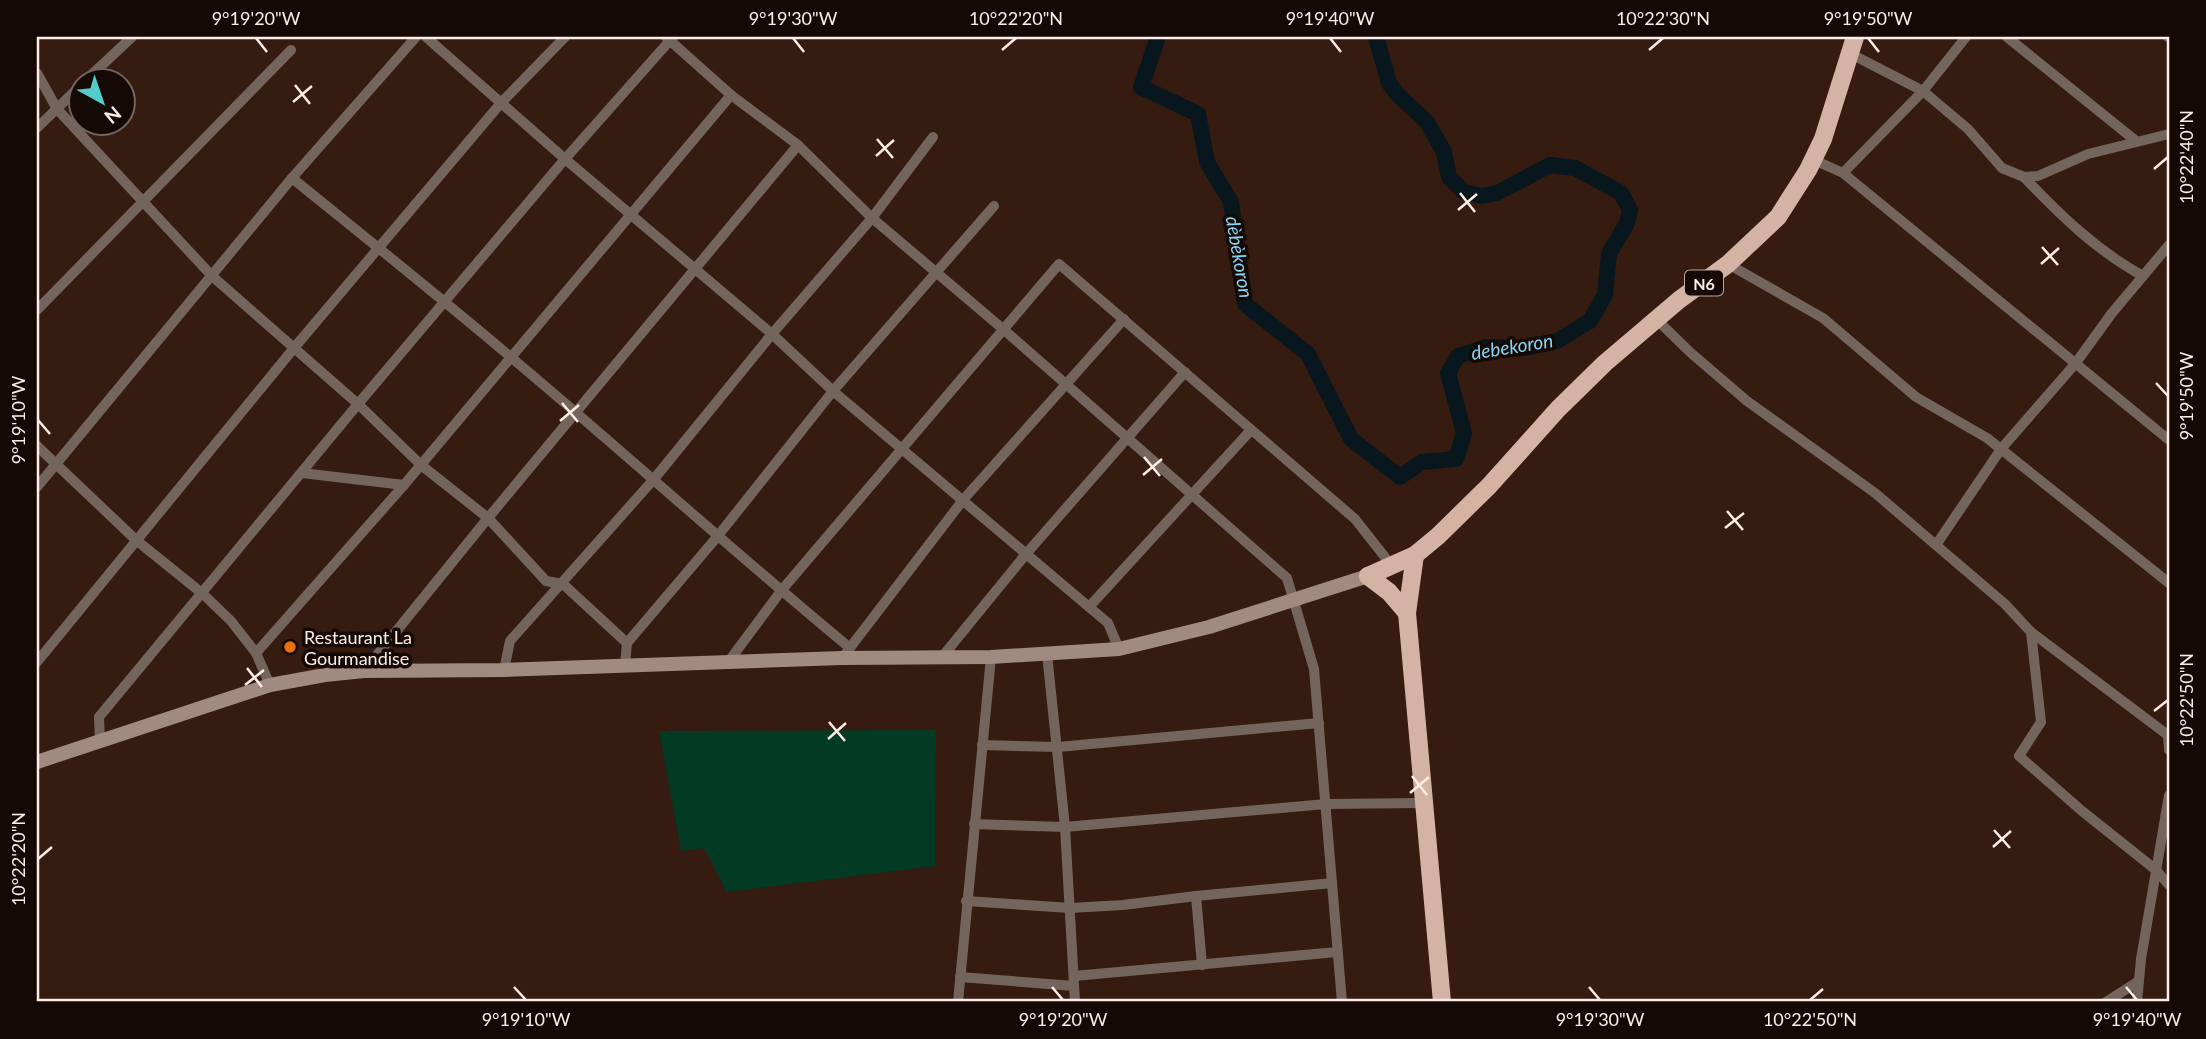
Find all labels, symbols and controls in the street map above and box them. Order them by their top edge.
text: 9°19'20"W [212,7,301,29]
text: 9°19'30"W [749,7,838,29]
text: 10°22'20"N [969,7,1063,29]
text: 9°19'40"W [1286,7,1375,29]
text: 10°22'30"N [1616,7,1710,29]
text: 9°19'50"W [1824,7,1913,29]
north arrow [66,66,136,136]
text: N [100,102,126,129]
text: 10°22'40"N [2175,110,2197,204]
water label: dèbèkoron [1221,214,1259,300]
road number: N6 [1685,270,1723,296]
water label: debekoron [1469,328,1555,364]
text: 9°19'50"W [2175,351,2197,440]
text: 9°19'10"W [7,375,29,464]
place label: Restaurant La Gourmandise [304,626,412,669]
marker: Restaurant La Gourmandise [282,639,298,655]
text: 10°22'50"N [2175,653,2197,747]
text: 10°22'20"N [7,812,29,906]
text: 9°19'10"W [482,1008,571,1030]
text: 9°19'20"W [1019,1008,1108,1030]
text: 9°19'30"W [1556,1008,1645,1030]
text: 10°22'50"N [1763,1008,1857,1030]
text: 9°19'40"W [2093,1008,2182,1030]

